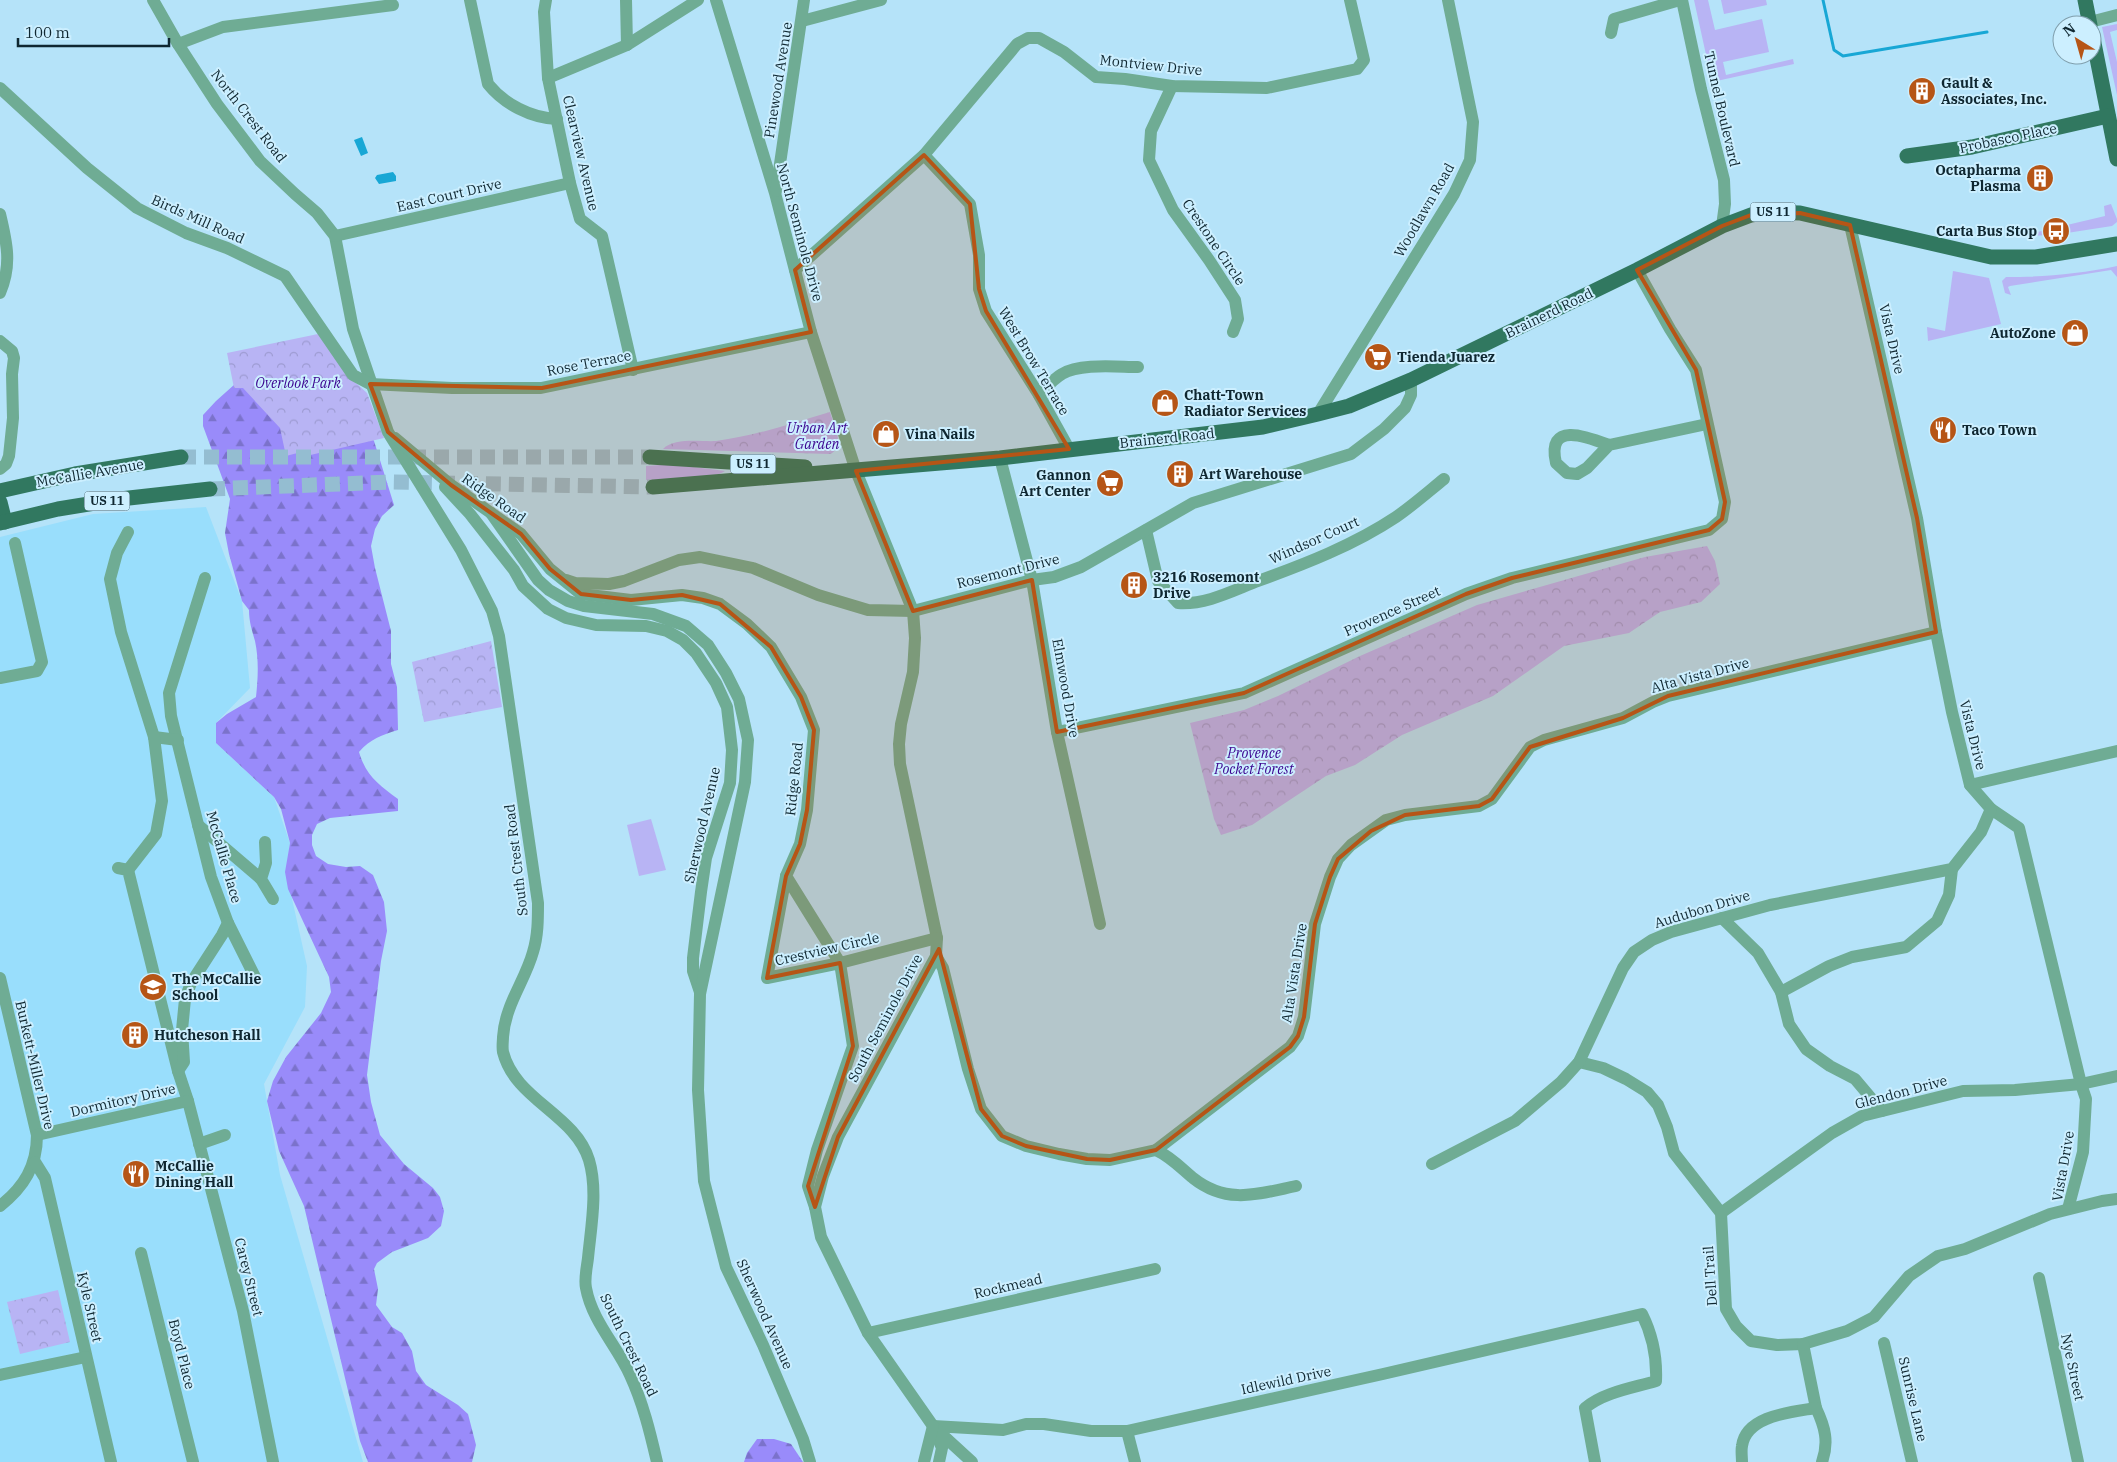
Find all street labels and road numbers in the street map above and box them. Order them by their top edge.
street label: Pinewood Avenue [760,21,796,139]
street label: Tunnel Boulevard [1700,50,1744,169]
street label: Montview Drive [1099,51,1203,79]
street label: North Crest Road [207,66,291,166]
street label: Clearview Avenue [559,94,603,212]
street label: Probasco Place [1958,119,2058,157]
street label: Woodlawn Road [1390,159,1458,260]
street label: North Seminole Drive [773,161,827,303]
street label: East Court Drive [395,174,503,216]
street label: Birds Mill Road [149,190,248,248]
street label: Crestone Circle [1178,195,1250,289]
road number: US 11 [1750,202,1796,222]
street label: Brainerd Road [1502,284,1596,342]
street label: Vista Drive [1875,302,1909,376]
street label: West Brow Terrace [994,303,1074,419]
street label: Rose Terrace [545,346,633,380]
street label: Brainerd Road [1119,424,1216,452]
road number: US 11 [730,454,776,474]
street label: McCallie Avenue [35,455,145,491]
street label: Ridge Road [459,469,530,527]
road number: US 11 [84,492,130,511]
street label: Windsor Court [1266,512,1362,568]
street label: Rosemont Drive [955,550,1061,592]
street label: Provence Street [1341,582,1443,640]
street label: Elmwood Drive [1048,637,1084,739]
street label: Alta Vista Drive [1649,653,1751,697]
street label: Vista Drive [1956,698,1990,772]
street label: Ridge Road [781,741,807,817]
street label: Sherwood Avenue [680,765,724,885]
street label: South Crest Road [500,803,532,917]
street label: McCallie Place [202,809,246,905]
street label: Audubon Drive [1652,886,1752,932]
street label: Alta Vista Drive [1277,922,1311,1024]
street label: Crestview Circle [773,928,881,970]
street label: South Seminole Drive [844,951,926,1085]
street label: Burkett-Miller Drive [11,999,59,1131]
street label: Glendon Drive [1853,1071,1949,1113]
street label: Dormitory Drive [69,1079,177,1121]
street label: Vista Drive [2048,1129,2078,1203]
street label: Carey Street [231,1236,267,1318]
street label: Dell Trail [1699,1245,1721,1307]
street label: Sherwood Avenue [733,1256,797,1372]
street label: Rockmead [972,1269,1044,1303]
street label: Kyle Street [73,1270,107,1344]
street label: South Crest Road [596,1290,662,1400]
street label: Boyd Place [165,1317,199,1391]
street label: Nye Street [2057,1332,2089,1402]
street label: Sunrise Lane [1895,1355,1931,1443]
street label: Idlewild Drive [1239,1362,1333,1398]

